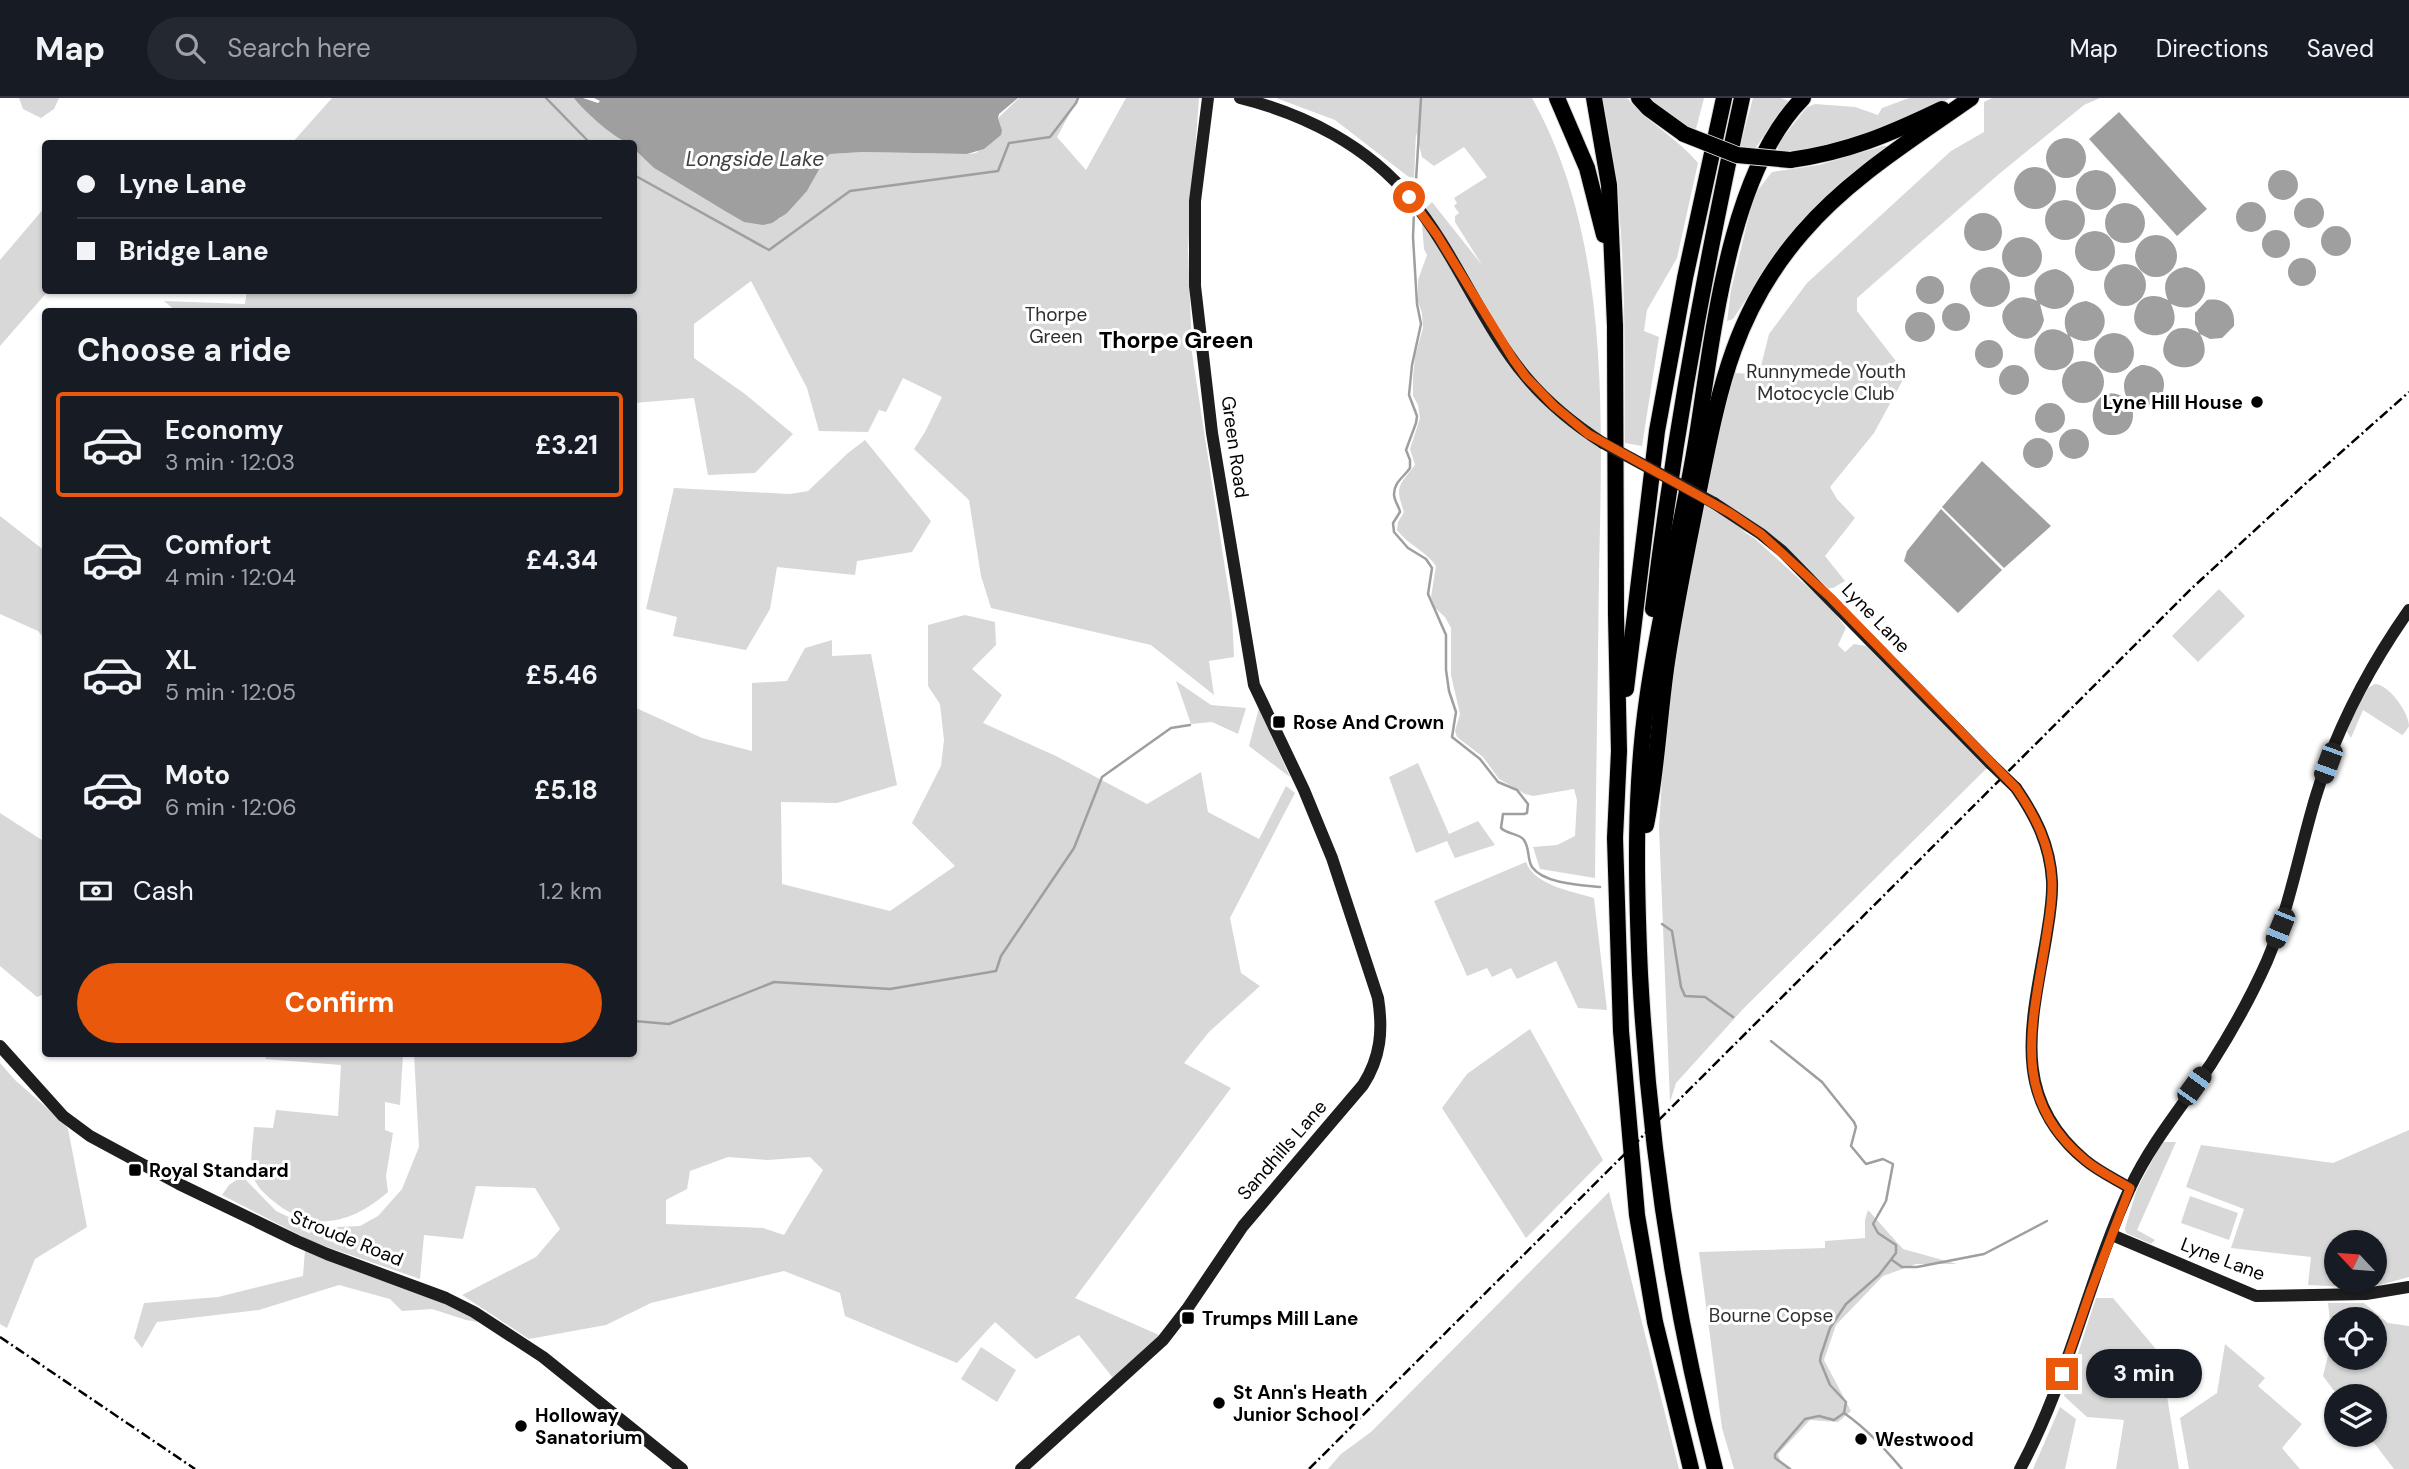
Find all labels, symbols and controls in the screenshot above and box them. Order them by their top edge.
search box [147,17,637,80]
text: Map [35,27,105,70]
icon: search [171,29,209,67]
text: Search here [227,31,371,65]
text: Map [2070,33,2118,64]
text: Directions [2156,33,2269,64]
text: Saved [2307,33,2374,64]
water label: Longside Lake [686,145,824,173]
text: Lyne Lane [119,167,247,201]
route start [1393,181,1425,213]
text: Bridge Lane [119,234,269,268]
park label: Thorpe Green [1025,302,1087,349]
district label: Thorpe Green [1099,325,1253,355]
text: Choose a ride [77,329,292,371]
park label: Runnymede Youth Motocycle Club [1746,359,1906,406]
place label: Lyne Hill House [2103,390,2243,415]
street label: Green Road [1215,394,1255,500]
marker: Lyne Hill House [2249,394,2265,410]
icon: car [81,413,144,476]
text: Economy [165,413,283,447]
text: £3.21 [535,428,598,462]
text: 3 min · 12:03 [165,447,295,477]
icon: car [81,528,144,591]
text: Comfort [165,528,271,562]
text: £4.34 [526,543,598,577]
text: 4 min · 12:04 [165,562,296,592]
street label: Lyne Lane [1836,578,1916,658]
icon: car [81,643,144,706]
text: XL [165,643,197,677]
text: £5.46 [526,658,598,692]
text: 5 min · 12:05 [165,677,296,707]
place label: Rose And Crown [1293,710,1444,735]
marker: Rose And Crown [1271,714,1287,730]
car [2311,740,2346,786]
icon: car [81,758,144,821]
text: Moto [165,758,230,792]
text: £5.18 [534,773,598,807]
text: 6 min · 12:06 [165,792,297,822]
icon: cash [77,872,115,910]
text: Cash [133,874,194,908]
text: 1.2 km [539,876,602,906]
car [2263,905,2298,951]
button: Confirm [77,963,602,1043]
car [2174,1063,2215,1109]
street label: Sandhills Lane [1232,1095,1332,1205]
place label: Royal Standard [149,1158,289,1183]
marker: Royal Standard [127,1162,143,1178]
street label: Stroude Road [287,1204,407,1272]
north arrow [2324,1230,2387,1293]
map controls [2324,1230,2387,1447]
street label: Lyne Lane [2177,1232,2269,1286]
park label: Bourne Copse [1709,1303,1833,1328]
place label: Trumps Mill Lane [1202,1306,1358,1331]
button: locate [2324,1307,2387,1370]
marker: Trumps Mill Lane [1180,1310,1196,1326]
callout: 3 min [2086,1350,2202,1398]
route end [2046,1358,2078,1390]
text: 3 min [2113,1358,2175,1388]
place label: St Ann's Heath Junior School [1233,1380,1367,1427]
button: layers [2324,1384,2387,1447]
marker: St Ann's Heath Junior School [1211,1395,1227,1411]
place label: Holloway Sanatorium [535,1403,643,1450]
marker: Holloway Sanatorium [513,1418,529,1434]
place label: Westwood [1875,1427,1974,1452]
marker: Westwood [1853,1431,1869,1447]

